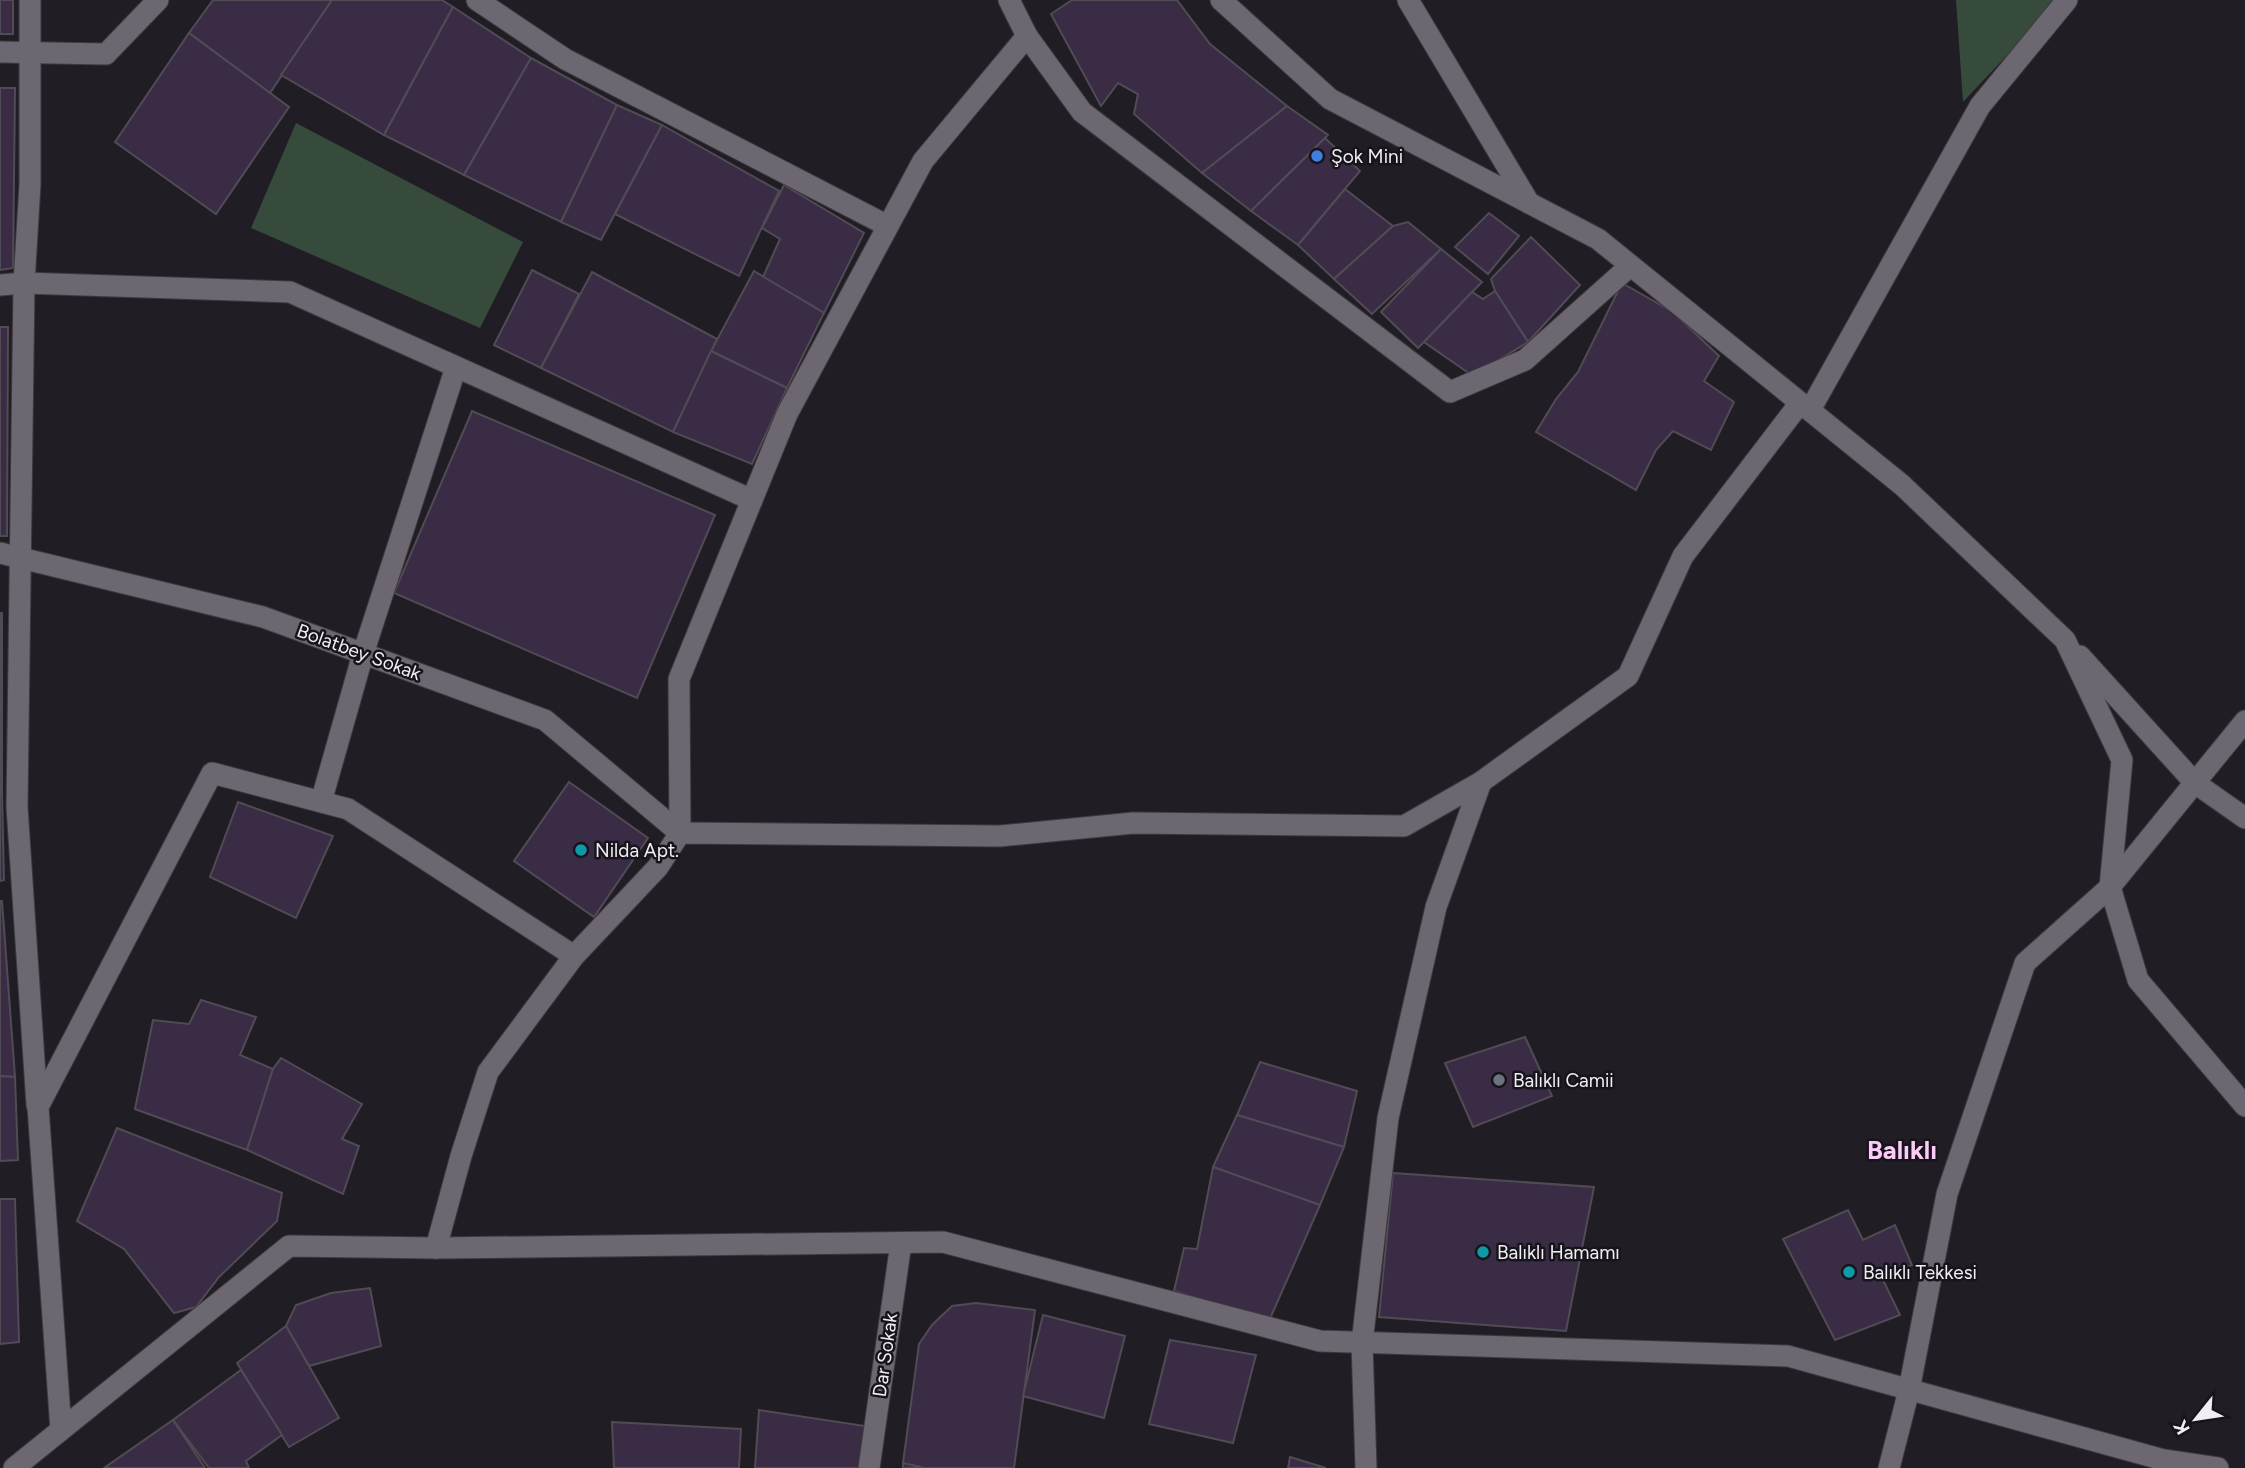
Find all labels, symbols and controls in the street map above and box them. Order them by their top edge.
place label: Şok Mini [1331,145,1403,168]
marker: Şok Mini [1309,148,1325,164]
street label: Bolatbey Sokak [294,619,425,685]
place label: Nilda Apt. [595,839,679,862]
marker: Nilda Apt. [573,842,589,858]
place label: Balıklı Camii [1513,1069,1614,1092]
marker: Balıklı Camii [1491,1072,1507,1088]
district label: Balıklı [1867,1134,1937,1166]
place label: Balıklı Hamamı [1497,1241,1620,1264]
marker: Balıklı Hamamı [1475,1244,1491,1260]
place label: Balıklı Tekkesi [1863,1261,1977,1284]
marker: Balıklı Tekkesi [1841,1264,1857,1280]
street label: Dar Sokak [868,1311,902,1398]
north arrow [2161,1384,2231,1454]
text: K [2168,1416,2195,1438]

